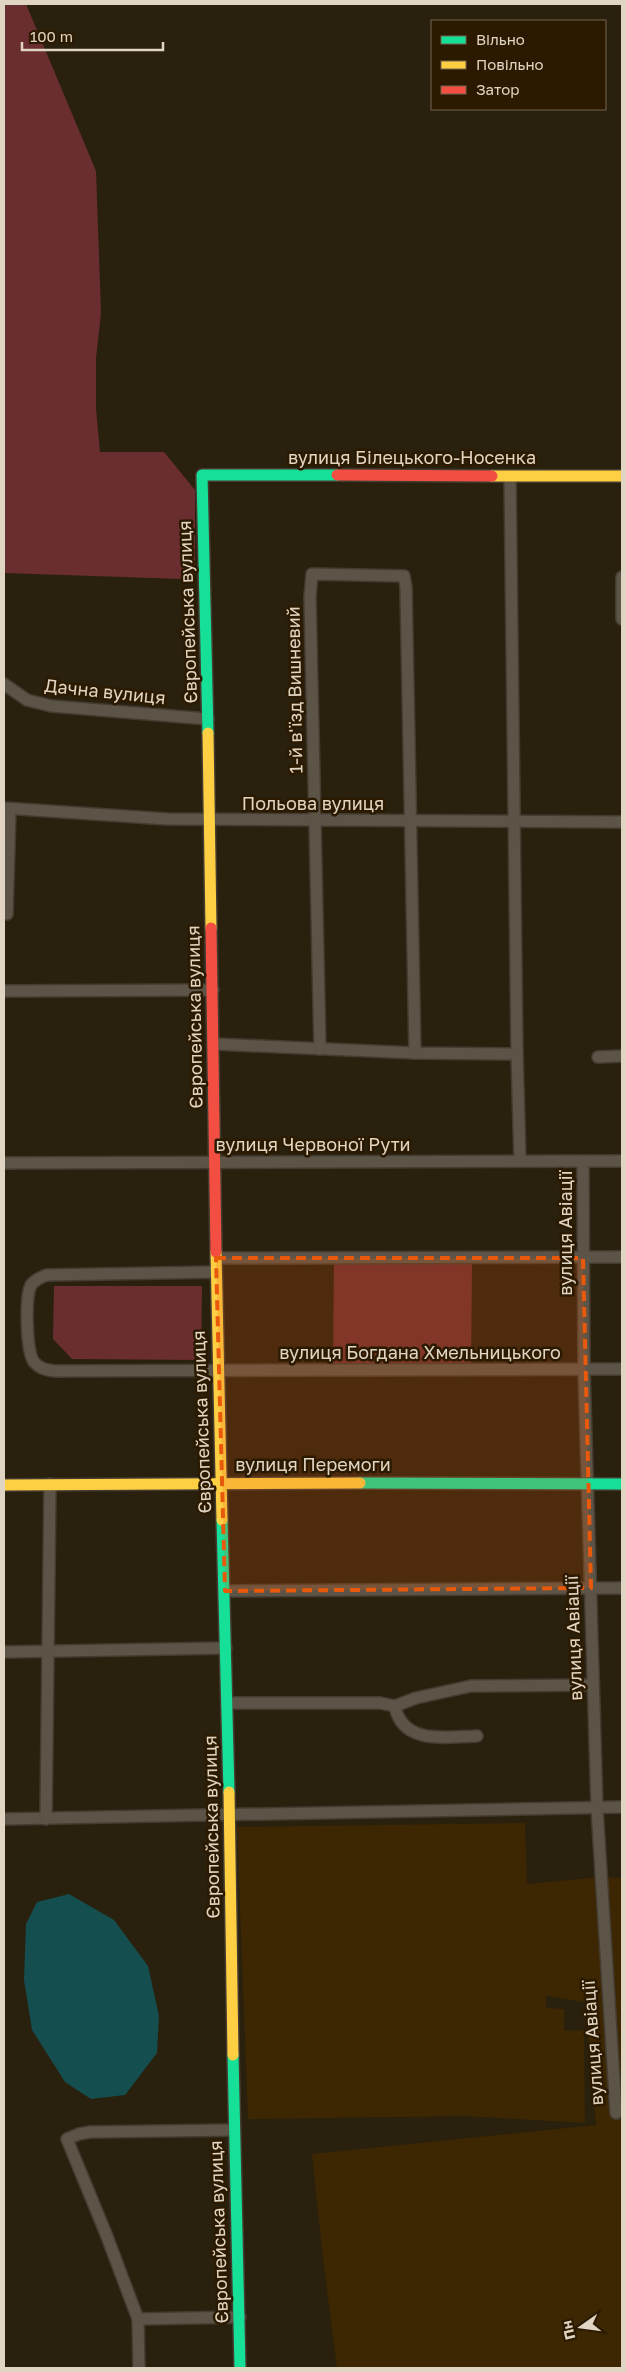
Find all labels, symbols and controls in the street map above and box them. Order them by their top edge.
scale bar [22,20,164,52]
legend [431,20,606,110]
text: 100 m [30,27,73,45]
text: Вільно [476,30,525,48]
text: Повільно [476,55,544,73]
text: Затор [476,80,519,98]
street label: вулиця Білецького-Носенка [288,446,536,468]
street label: Європейська вулиця [173,520,201,704]
street label: 1-й в'їзд Вишневий [282,606,306,774]
street label: Дачна вулиця [43,674,167,708]
street label: Польова вулиця [242,792,384,814]
street label: Європейська вулиця [181,925,207,1109]
street label: вулиця Червоної Рути [215,1133,411,1155]
street label: вулиця Авіації [554,1169,576,1296]
street label: Європейська вулиця [187,1330,215,1514]
street label: вулиця Богдана Хмельницького [279,1341,561,1363]
street label: вулиця Перемоги [235,1453,391,1475]
street label: вулиця Авіації [560,1574,586,1701]
street label: Європейська вулиця [198,1735,224,1919]
street label: вулиця Авіації [577,1979,607,2106]
street label: Європейська вулиця [204,2140,232,2324]
north arrow [556,2302,606,2352]
text: Пн [557,2319,578,2342]

